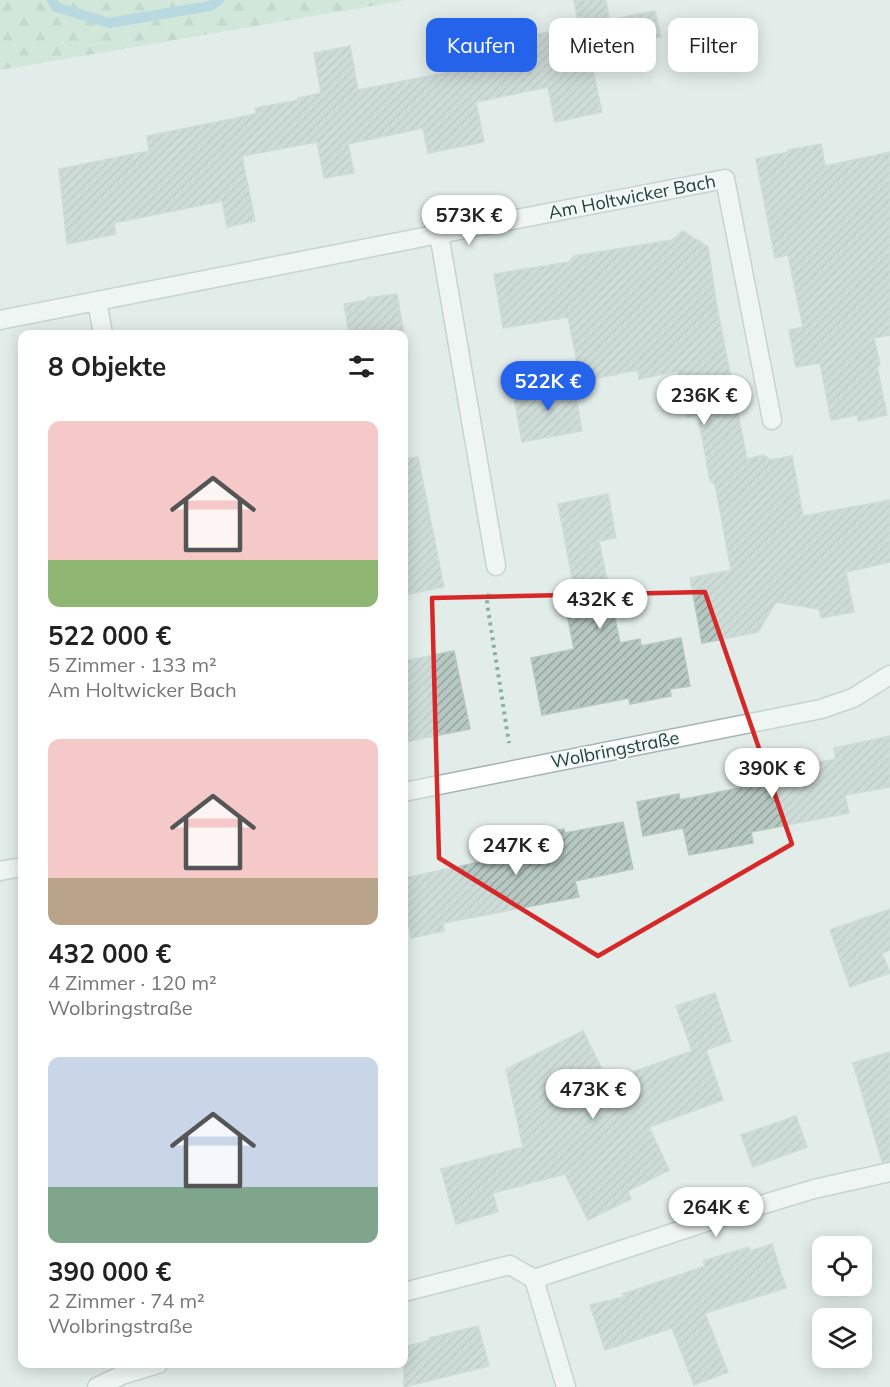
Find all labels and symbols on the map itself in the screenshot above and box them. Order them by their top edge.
street label: Am Holtwicker Bach [546,169,717,224]
pin: 573K € [420,195,518,246]
pin: 522K € [499,361,597,412]
pin: 236K € [655,375,753,426]
pin: 432K € [551,579,649,630]
street label: Wolbringstraße [549,726,681,773]
pin: 390K € [723,748,821,799]
pin: 247K € [467,825,565,876]
pin: 473K € [544,1069,642,1120]
pin: 264K € [667,1187,765,1238]

